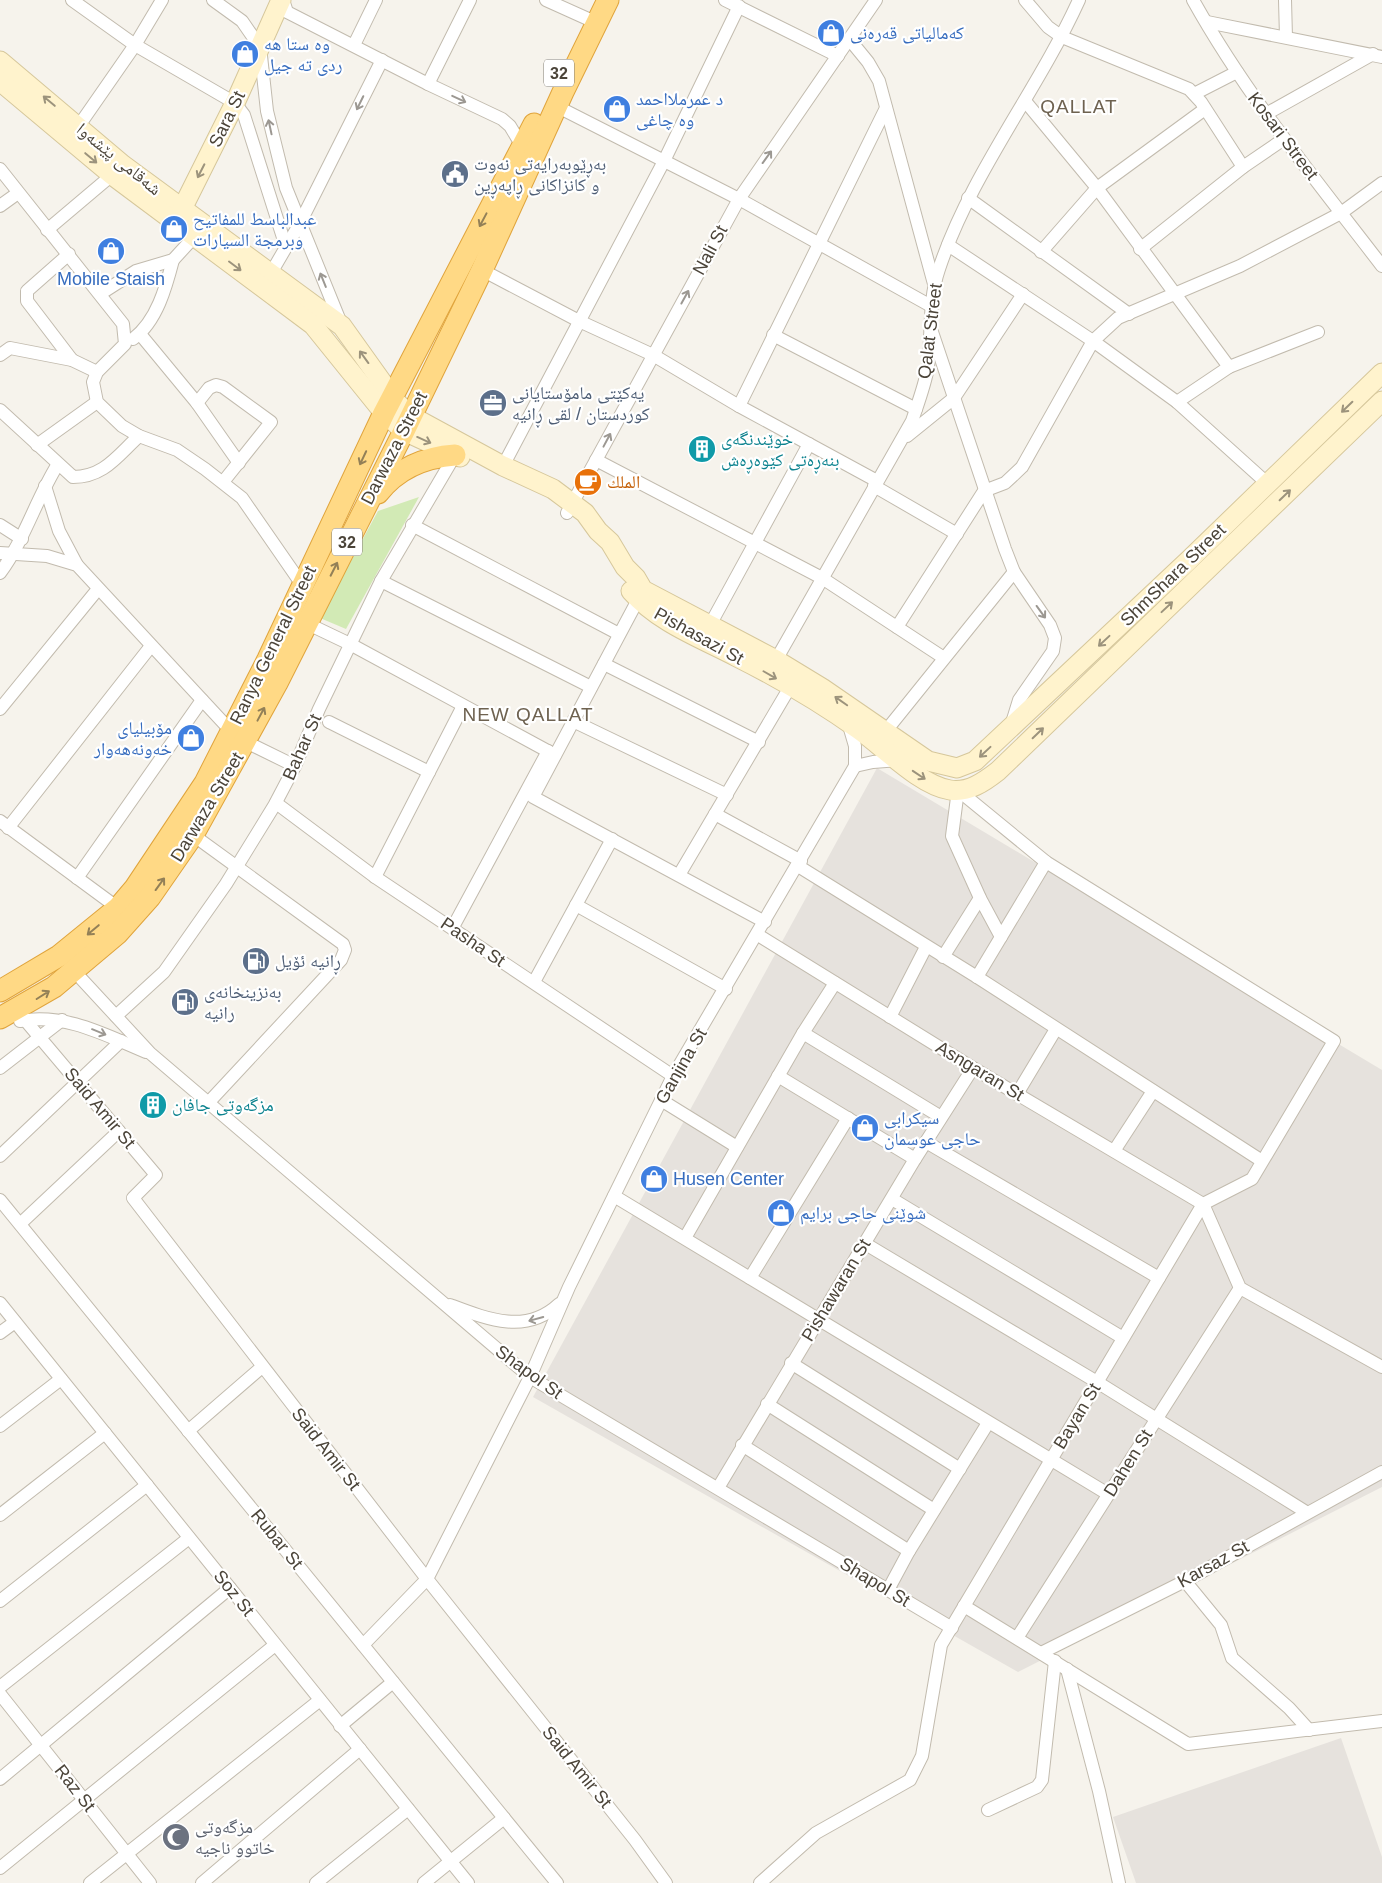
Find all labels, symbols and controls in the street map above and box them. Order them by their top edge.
shop icon: کەمالیاتی قەرەنی [816,18,846,48]
place label: کەمالیاتی قەرەنی [850,23,965,44]
place label: وه ستا هه ردى ته جيل [264,34,342,76]
shop icon: وه ستا هه ردى ته جيل [230,39,260,69]
road number: 32 [544,59,574,86]
street label: Sara St [205,88,249,150]
street label: Kosari Street [1244,88,1322,184]
place label: د عمرملااحمد وه چاغى [636,89,723,131]
shop icon: د عمرملااحمد وه چاغى [602,94,632,124]
one-way arrow [355,95,364,110]
one-way arrow [451,95,466,104]
one-way arrow [42,96,55,107]
district label: QALLAT [1040,96,1118,117]
street label: شەقامی پێشەوا [72,119,165,200]
one-way arrow [265,120,274,136]
one-way arrow [762,150,772,164]
one-way arrow [84,152,97,163]
place label: بەڕێوبەرایەتی نەوت و کانزاکانی ڕاپەڕین [474,154,606,199]
public building icon: بەڕێوبەرایەتی نەوت و کانزاکانی ڕاپەڕین [440,159,470,189]
one-way arrow [196,163,205,178]
place label: عبدالباسط للمفاتيح وبرمجة السيارات [193,209,316,251]
one-way arrow [478,212,487,227]
shop icon: عبدالباسط للمفاتيح وبرمجة السيارات [159,214,189,244]
street label: Nali St [689,222,731,278]
shop icon: Mobile Staish [96,236,126,266]
one-way arrow [228,261,242,271]
place label: Mobile Staish [57,269,165,289]
one-way arrow [318,273,328,288]
street label: Qalat Street [914,282,946,380]
one-way arrow [681,290,690,305]
one-way arrow [359,350,369,364]
place label: یەکێتی مامۆستایانی کوردستان / لقی ڕانیە [512,383,650,428]
street label: Darwaza Street [357,388,431,508]
office icon: یەکێتی مامۆستایانی کوردستان / لقی ڕانیە [478,388,508,418]
one-way arrow [1341,401,1353,413]
place label: خوێندنگەی بنەڕەتی کێوەڕەش [721,429,839,474]
one-way arrow [603,433,612,448]
building icon: خوێندنگەی بنەڕەتی کێوەڕەش [687,434,717,464]
one-way arrow [416,436,431,446]
one-way arrow [358,450,368,465]
cafe icon: الملك [573,467,603,497]
place label: الملك [607,472,640,492]
one-way arrow [1279,489,1291,501]
street label: ShmShara Street [1116,520,1230,630]
road number: 32 [332,528,362,556]
street label: Ranya General Street [226,562,320,728]
one-way arrow [330,562,339,577]
one-way arrow [1161,601,1174,613]
street label: Pishasazi St [651,603,747,669]
one-way arrow [1035,605,1046,618]
one-way arrow [1097,635,1110,647]
one-way arrow [762,670,776,680]
one-way arrow [834,696,848,706]
district label: NEW QALLAT [462,704,594,725]
one-way arrow [257,707,266,722]
street label: Bahar St [279,711,325,783]
place label: مۆبیلیای خەونەهەوار [93,718,172,759]
shop icon: مۆبیلیای خەونەهەوار [176,723,206,753]
one-way arrow [1032,727,1045,739]
one-way arrow [979,746,992,758]
street label: Darwaza Street [166,749,248,865]
one-way arrow [912,770,926,780]
one-way arrow [155,877,165,891]
street label: Pasha St [437,913,509,971]
one-way arrow [87,924,100,935]
fuel station icon: ڕانیە ئۆیل [241,946,271,976]
place label: ڕانیە ئۆیل [275,951,341,975]
place label: بەنزینخانەی رانیە [204,982,282,1023]
fuel station icon: بەنزینخانەی رانیە [170,987,200,1017]
one-way arrow [35,989,49,999]
street label: Ganjina St [651,1025,711,1107]
one-way arrow [91,1028,106,1037]
street label: Asngaran St [932,1037,1028,1105]
street label: Said Amir St [61,1064,139,1152]
building icon: مزگەوتی جافان [138,1090,168,1120]
place label: مزگەوتی جافان [172,1095,274,1116]
place label: سیکرابی حاجی عوسمان [884,1108,981,1150]
shop icon: سیکرابی حاجی عوسمان [850,1113,880,1143]
shop icon: Husen Center [639,1164,669,1194]
place label: Husen Center [673,1169,784,1189]
shop icon: شوێنی حاجی برایم [766,1198,796,1228]
place label: شوێنی حاجی برایم [800,1203,926,1225]
street label: Pishawaran St [798,1235,874,1345]
one-way arrow [528,1315,544,1325]
street label: Shapol St [492,1341,566,1403]
street label: Bayan St [1050,1380,1104,1452]
street label: Said Amir St [288,1404,364,1494]
street label: Dahen St [1100,1426,1156,1500]
street label: Rubar St [247,1505,307,1573]
street label: Karsaz St [1174,1536,1252,1592]
street label: Shapol St [836,1553,914,1611]
street label: Soz St [210,1566,258,1620]
street label: Said Amir St [538,1722,616,1812]
street label: Raz St [50,1761,100,1815]
place label: مزگەوتی خاتوو ناجیە [195,1817,275,1858]
mosque icon: مزگەوتی خاتوو ناجیە [161,1822,191,1852]

